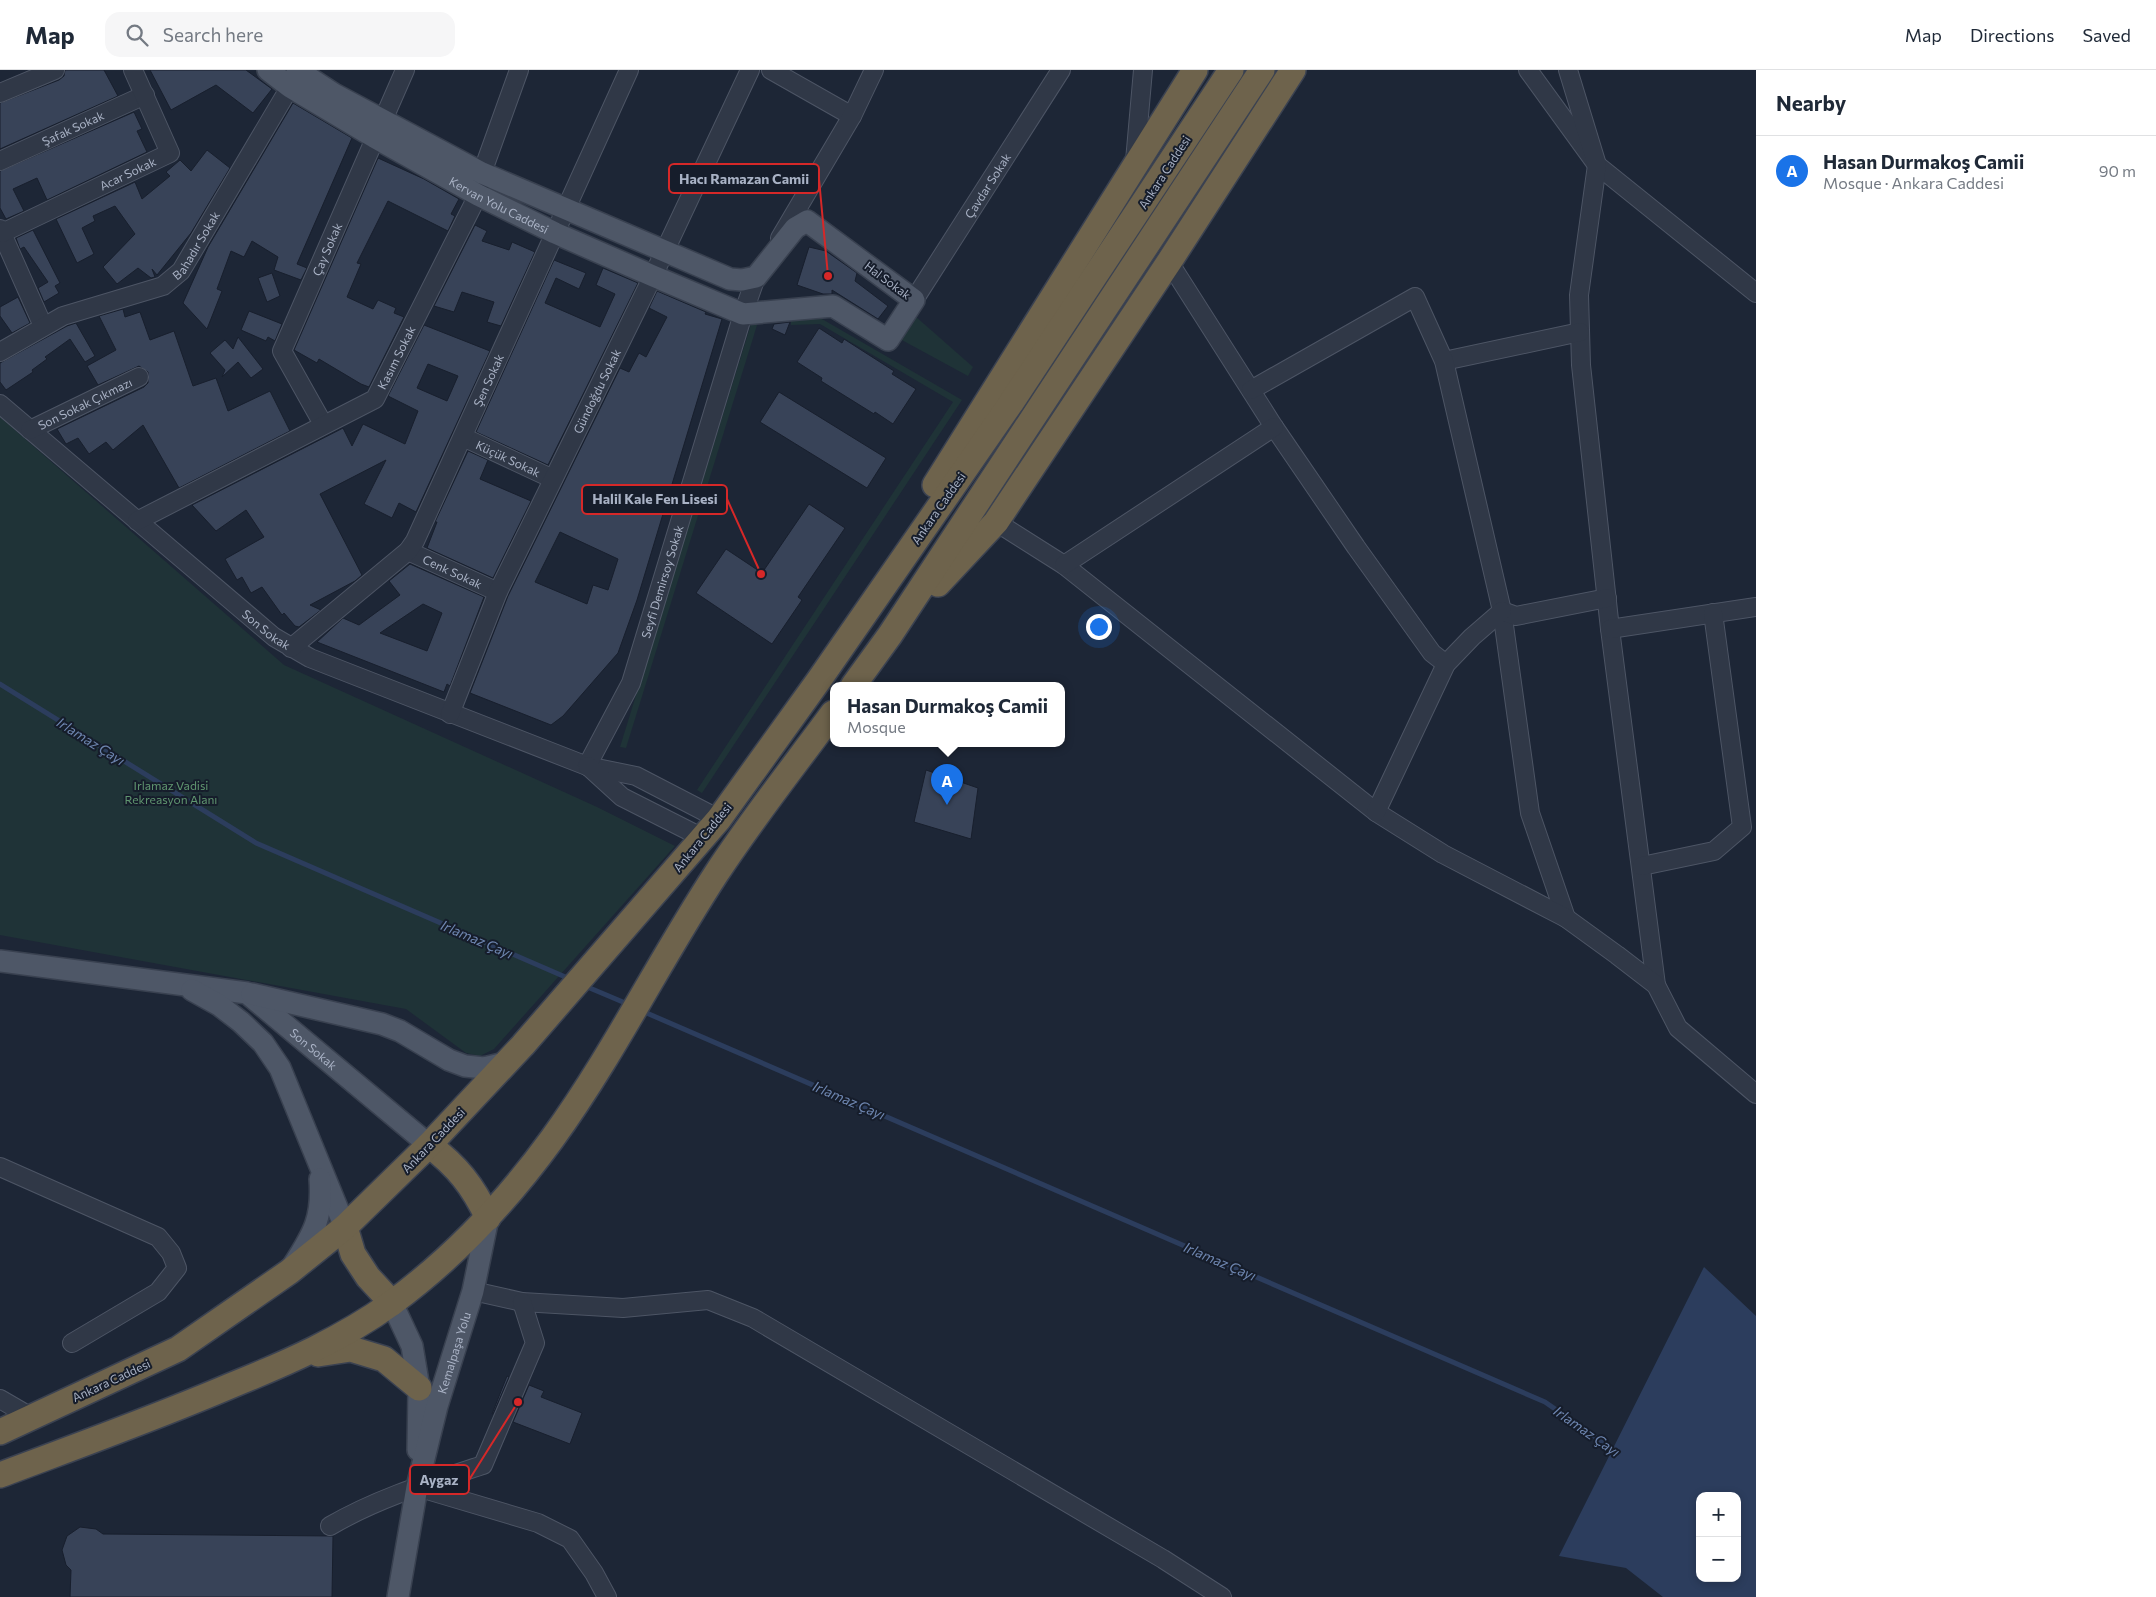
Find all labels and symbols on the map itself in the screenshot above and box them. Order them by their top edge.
street label: Şafak Sokak [40,107,106,148]
street label: Ankara Caddesi [1135,133,1193,211]
street label: Çavdar Sokak [961,150,1013,220]
street label: Acar Sokak [97,154,158,193]
callout: Hacı Ramazan Camii [669,164,819,193]
text: Hacı Ramazan Camii [679,170,809,187]
street label: Kervan Yolu Caddesi [447,174,551,236]
street label: Bahadır Sokak [169,208,222,282]
street label: Çay Sokak [309,220,345,278]
street label: Hal Sokak [862,258,914,302]
street label: Kasım Sokak [374,323,418,392]
street label: Gündoğdu Sokak [570,346,623,436]
street label: Şen Sokak [470,351,506,408]
street label: Son Sokak Çıkmazı [36,375,134,432]
street label: Küçük Sokak [474,437,543,479]
street label: Ankara Caddesi [908,469,968,547]
callout: Halil Kale Fen Lisesi [582,485,727,514]
text: Halil Kale Fen Lisesi [592,490,718,507]
street label: Seyfi Demirsoy Sokak [638,523,686,640]
street label: Cenk Sokak [421,552,485,591]
street label: Son Sokak [240,606,293,652]
your location [1086,614,1112,640]
water label: Irlamaz Çayı [54,713,129,769]
pin: A [931,764,963,805]
park label: Irlamaz Vadisi Rekreasyon Alanı [125,778,217,806]
street label: Ankara Caddesi [670,800,734,874]
water label: Irlamaz Çayı [438,916,516,962]
street label: Son Sokak [287,1025,340,1073]
water label: Irlamaz Çayı [810,1077,888,1123]
street label: Ankara Caddesi [399,1105,467,1175]
water label: Irlamaz Çayı [1181,1238,1259,1284]
street label: Kemalpaşa Yolu [434,1310,473,1395]
street label: Ankara Caddesi [70,1356,152,1404]
water label: Irlamaz Çayı [1551,1402,1624,1460]
callout: Aygaz [410,1465,469,1494]
text: Aygaz [419,1471,459,1488]

